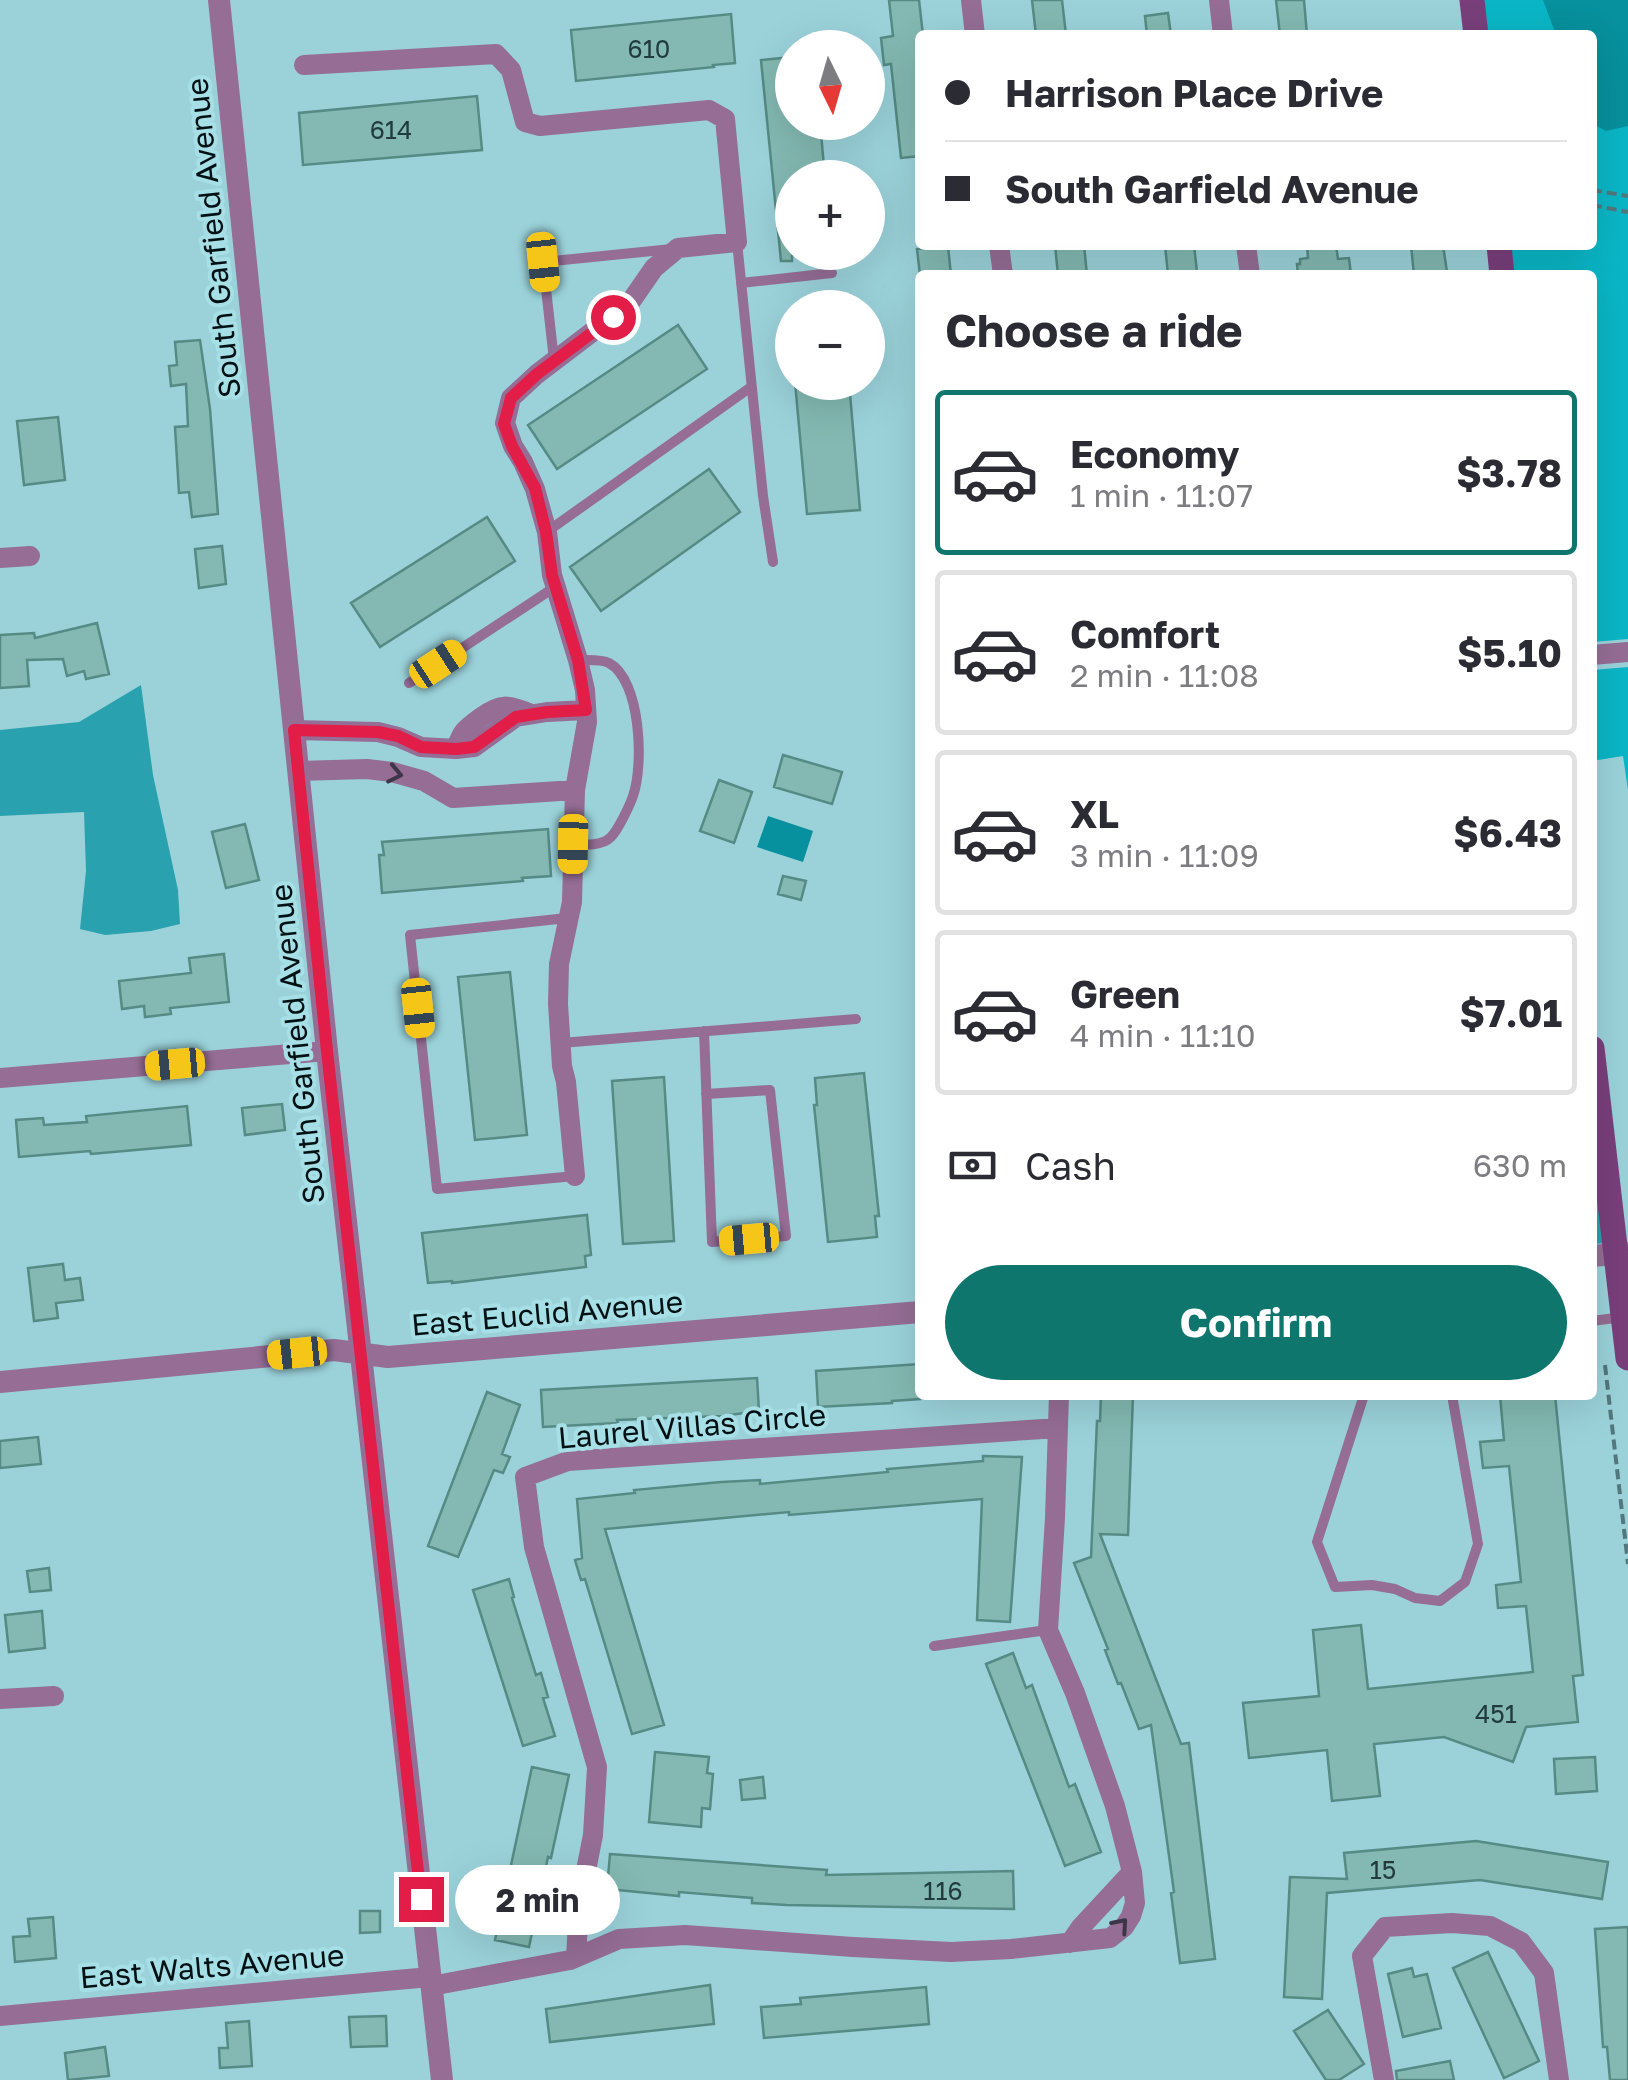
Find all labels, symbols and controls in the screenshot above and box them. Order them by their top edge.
north arrow [775,30,885,140]
map controls [775,30,885,400]
house number: 610 [628,33,670,64]
text: Harrison Place Drive [1005,70,1383,115]
street label: South Garfield Avenue [178,76,248,400]
house number: 614 [370,114,412,145]
button: + [775,160,885,270]
text: South Garfield Avenue [1005,166,1419,211]
car [525,231,561,293]
button: − [775,290,885,400]
route start [591,295,636,340]
text: Choose a ride [945,303,1243,357]
icon: car [950,428,1040,518]
text: Economy [1070,431,1239,476]
text: $3.78 [1456,450,1562,495]
text: 1 min · 11:07 [1070,476,1253,514]
icon: car [950,608,1040,698]
text: Comfort [1070,611,1220,656]
text: $5.10 [1457,630,1562,675]
car [405,635,471,693]
text: 2 min · 11:08 [1070,656,1259,694]
one-way arrow [386,762,403,783]
icon: car [950,788,1040,878]
text: XL [1070,791,1119,836]
text: $6.43 [1453,810,1562,855]
car [557,814,589,874]
text: 3 min · 11:09 [1070,836,1259,874]
street label: South Garfield Avenue [262,882,332,1206]
icon: car [950,968,1040,1058]
text: Green [1070,971,1180,1016]
car [400,977,436,1039]
text: $7.01 [1459,990,1562,1035]
text: 4 min · 11:10 [1070,1016,1256,1054]
car [144,1046,206,1082]
icon: cash [945,1138,1000,1193]
text: Cash [1025,1143,1116,1188]
text: 630 m [1473,1146,1567,1184]
car [718,1221,780,1257]
button: Confirm [945,1265,1567,1380]
street label: East Euclid Avenue [410,1283,684,1343]
car [266,1335,328,1371]
street label: Laurel Villas Circle [556,1396,828,1456]
house number: 451 [1475,1698,1517,1729]
house number: 15 [1370,1854,1396,1885]
callout: 2 min [456,1864,621,1934]
house number: 116 [923,1875,963,1906]
route end [399,1877,444,1922]
text: 2 min [496,1881,579,1919]
one-way arrow [1109,1918,1127,1936]
street label: East Walts Avenue [78,1937,346,1995]

